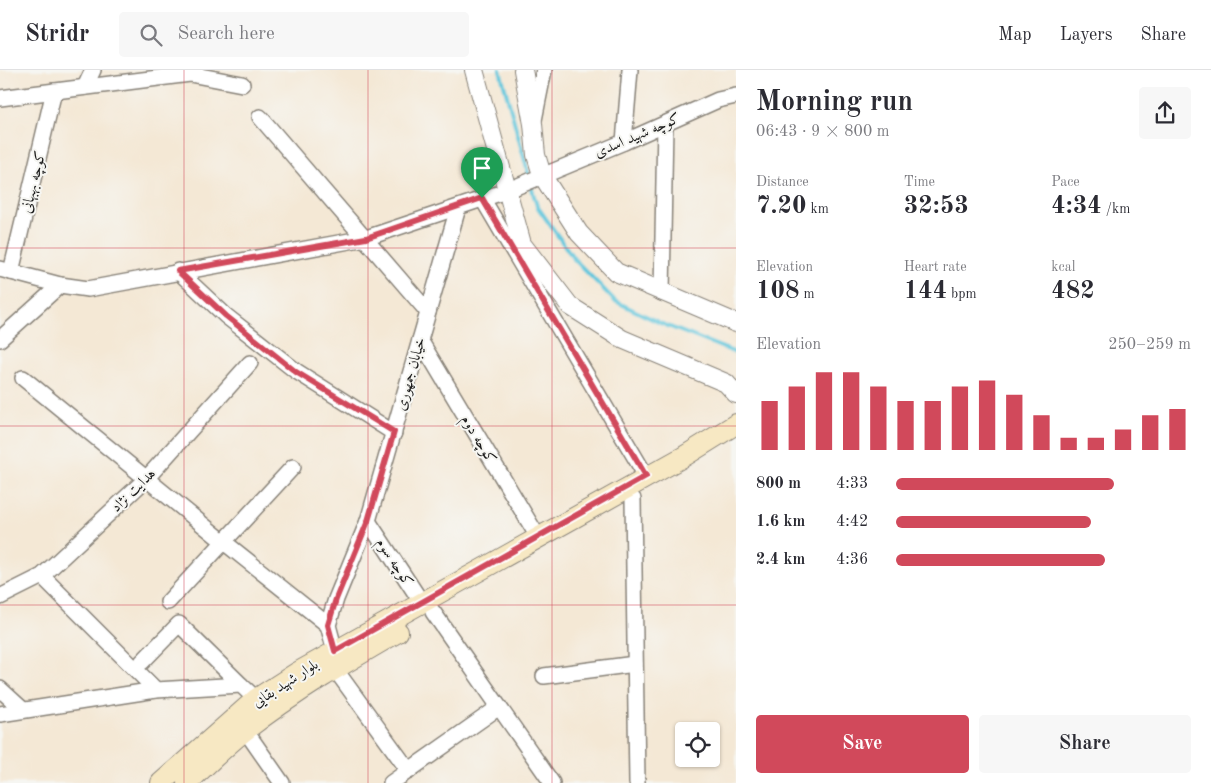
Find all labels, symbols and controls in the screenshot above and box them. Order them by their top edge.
search box [119,12,469,57]
icon: search [137,21,165,49]
text: Stridr [25,23,89,47]
text: Search here [177,25,275,44]
text: Map [998,26,1032,44]
text: Layers [1060,26,1112,44]
text: Share [1140,26,1186,44]
button: share [1139,87,1191,139]
text: Morning run [756,89,913,117]
street label: کوچه شهید اسدی [592,111,683,163]
text: 06:43 · 9 × 800 m [756,124,889,140]
pin [461,147,503,198]
street label: کوچه بهبهانی [19,150,51,215]
icon: arrive [468,154,496,182]
text: Distance [756,175,809,189]
text: Time [904,175,935,189]
text: Pace [1051,175,1080,189]
text: 7.20 [756,194,807,219]
text: 32:53 [904,194,969,219]
text: 4:34 [1051,194,1102,219]
text: km [807,202,829,216]
text: /km [1102,202,1130,216]
text: Elevation [756,260,813,274]
text: Heart rate [904,260,967,274]
text: kcal [1051,260,1075,274]
text: 108 [756,279,800,304]
text: 144 [904,279,947,304]
text: 482 [1051,279,1095,304]
text: m [800,287,815,301]
text: bpm [947,287,977,301]
street label: خیابان جمهوری [394,336,429,413]
text: Elevation [756,337,821,353]
text: 250–259 m [1108,337,1191,353]
street label: کوچه دوم [454,412,499,469]
street label: هدایت نژاد [109,466,160,516]
text: 800 m [756,476,801,492]
text: 4:33 [836,476,868,492]
text: 1.6 km [756,514,805,530]
text: 4:42 [836,514,868,530]
street label: کوچه سوم [369,535,416,592]
text: 2.4 km [756,552,805,568]
text: 4:36 [836,552,868,568]
street label: بلوار شهید بقایی [250,658,322,712]
button: Save [756,715,969,773]
button: Share [979,715,1191,773]
map controls [675,722,720,767]
button: locate [675,722,720,767]

